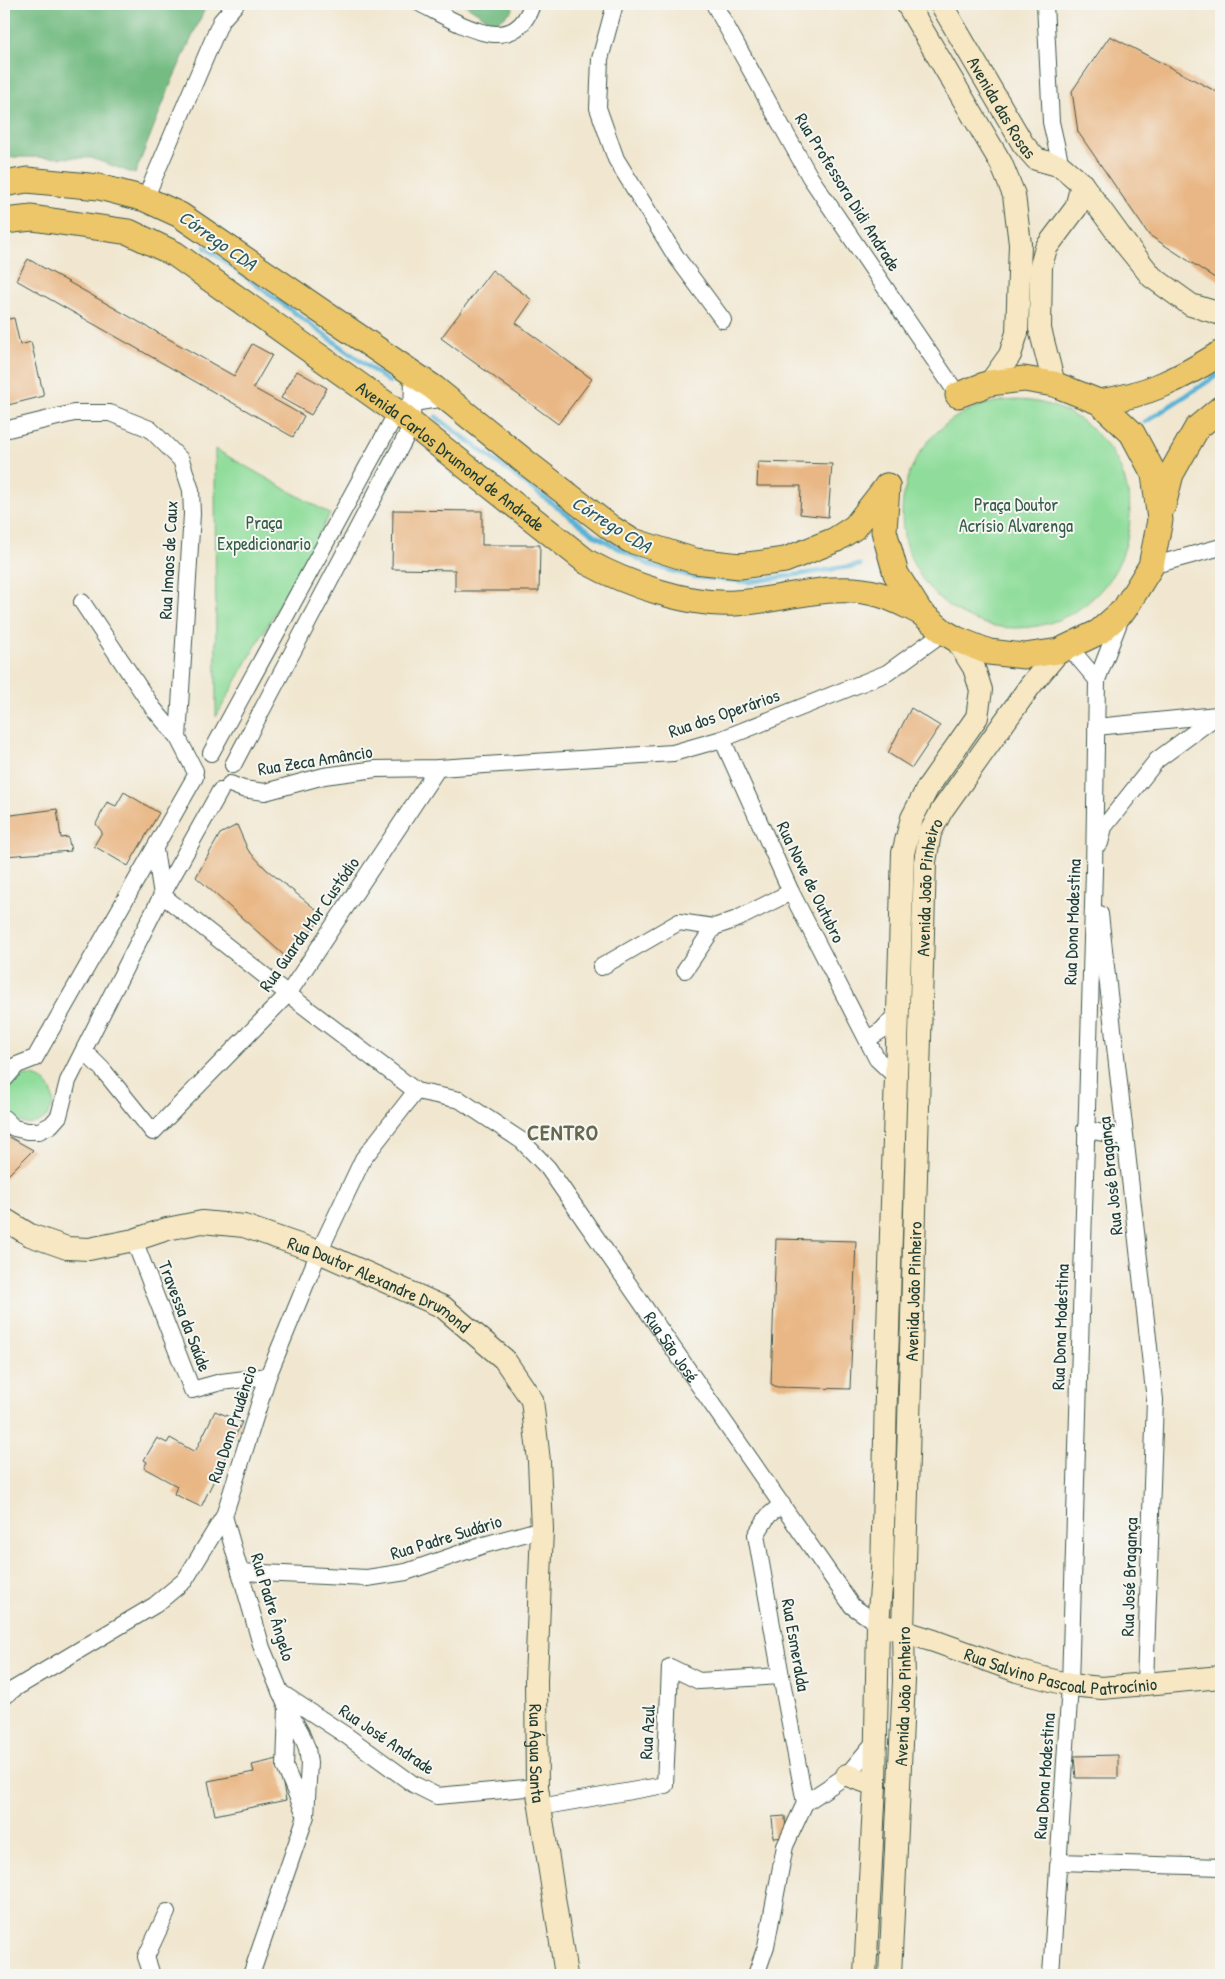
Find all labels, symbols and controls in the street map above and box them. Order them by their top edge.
street label: Avenida das Rosas [962,52,1043,164]
street label: Rua Professora Didi Andrade [789,108,907,276]
water label: Córrego CDA [174,204,263,277]
street label: Avenida Carlos Drumond de Andrade [351,375,550,537]
water label: Córrego CDA [567,489,657,559]
park label: Praça Doutor Acrísio Alvarenga [959,492,1073,538]
street label: Rua Imaos de Caux [152,500,184,620]
park label: Praça Expedicionario [217,510,311,556]
street label: Rua dos Operários [665,682,783,744]
street label: Rua Zeca Amâncio [256,739,374,781]
street label: Avenida João Pinheiro [910,813,948,957]
street label: Rua Nove de Outubro [771,817,851,947]
street label: Rua Guarda Mor Custódio [253,852,365,996]
street label: Rua Dona Modestina [1057,859,1087,985]
street label: Rua José Bragança [1091,1115,1129,1237]
district label: CENTRO [527,1117,599,1147]
street label: Avenida João Pinheiro [898,1221,927,1362]
street label: Rua Doutor Alexandre Drumond [285,1230,476,1338]
street label: Travessa da Saúde [152,1257,218,1375]
street label: Rua Dona Modestina [1045,1264,1075,1390]
street label: Rua São José [639,1306,705,1387]
street label: Rua Dom Prudêncio [201,1362,263,1486]
street label: Rua Padre Sudário [387,1508,505,1566]
street label: Rua José Bragança [1114,1517,1144,1637]
street label: Rua Padre Ângelo [245,1550,301,1664]
street label: Rua Esmeralda [776,1597,816,1693]
street label: Avenida João Pinheiro [887,1626,917,1767]
street label: Rua Salvino Pascoal Patrocínio [961,1641,1158,1701]
street label: Rua José Andrade [334,1698,440,1780]
street label: Rua Água Santa [524,1704,552,1804]
street label: Rua Azul [633,1704,661,1760]
street label: Rua Dona Modestina [1027,1712,1061,1840]

